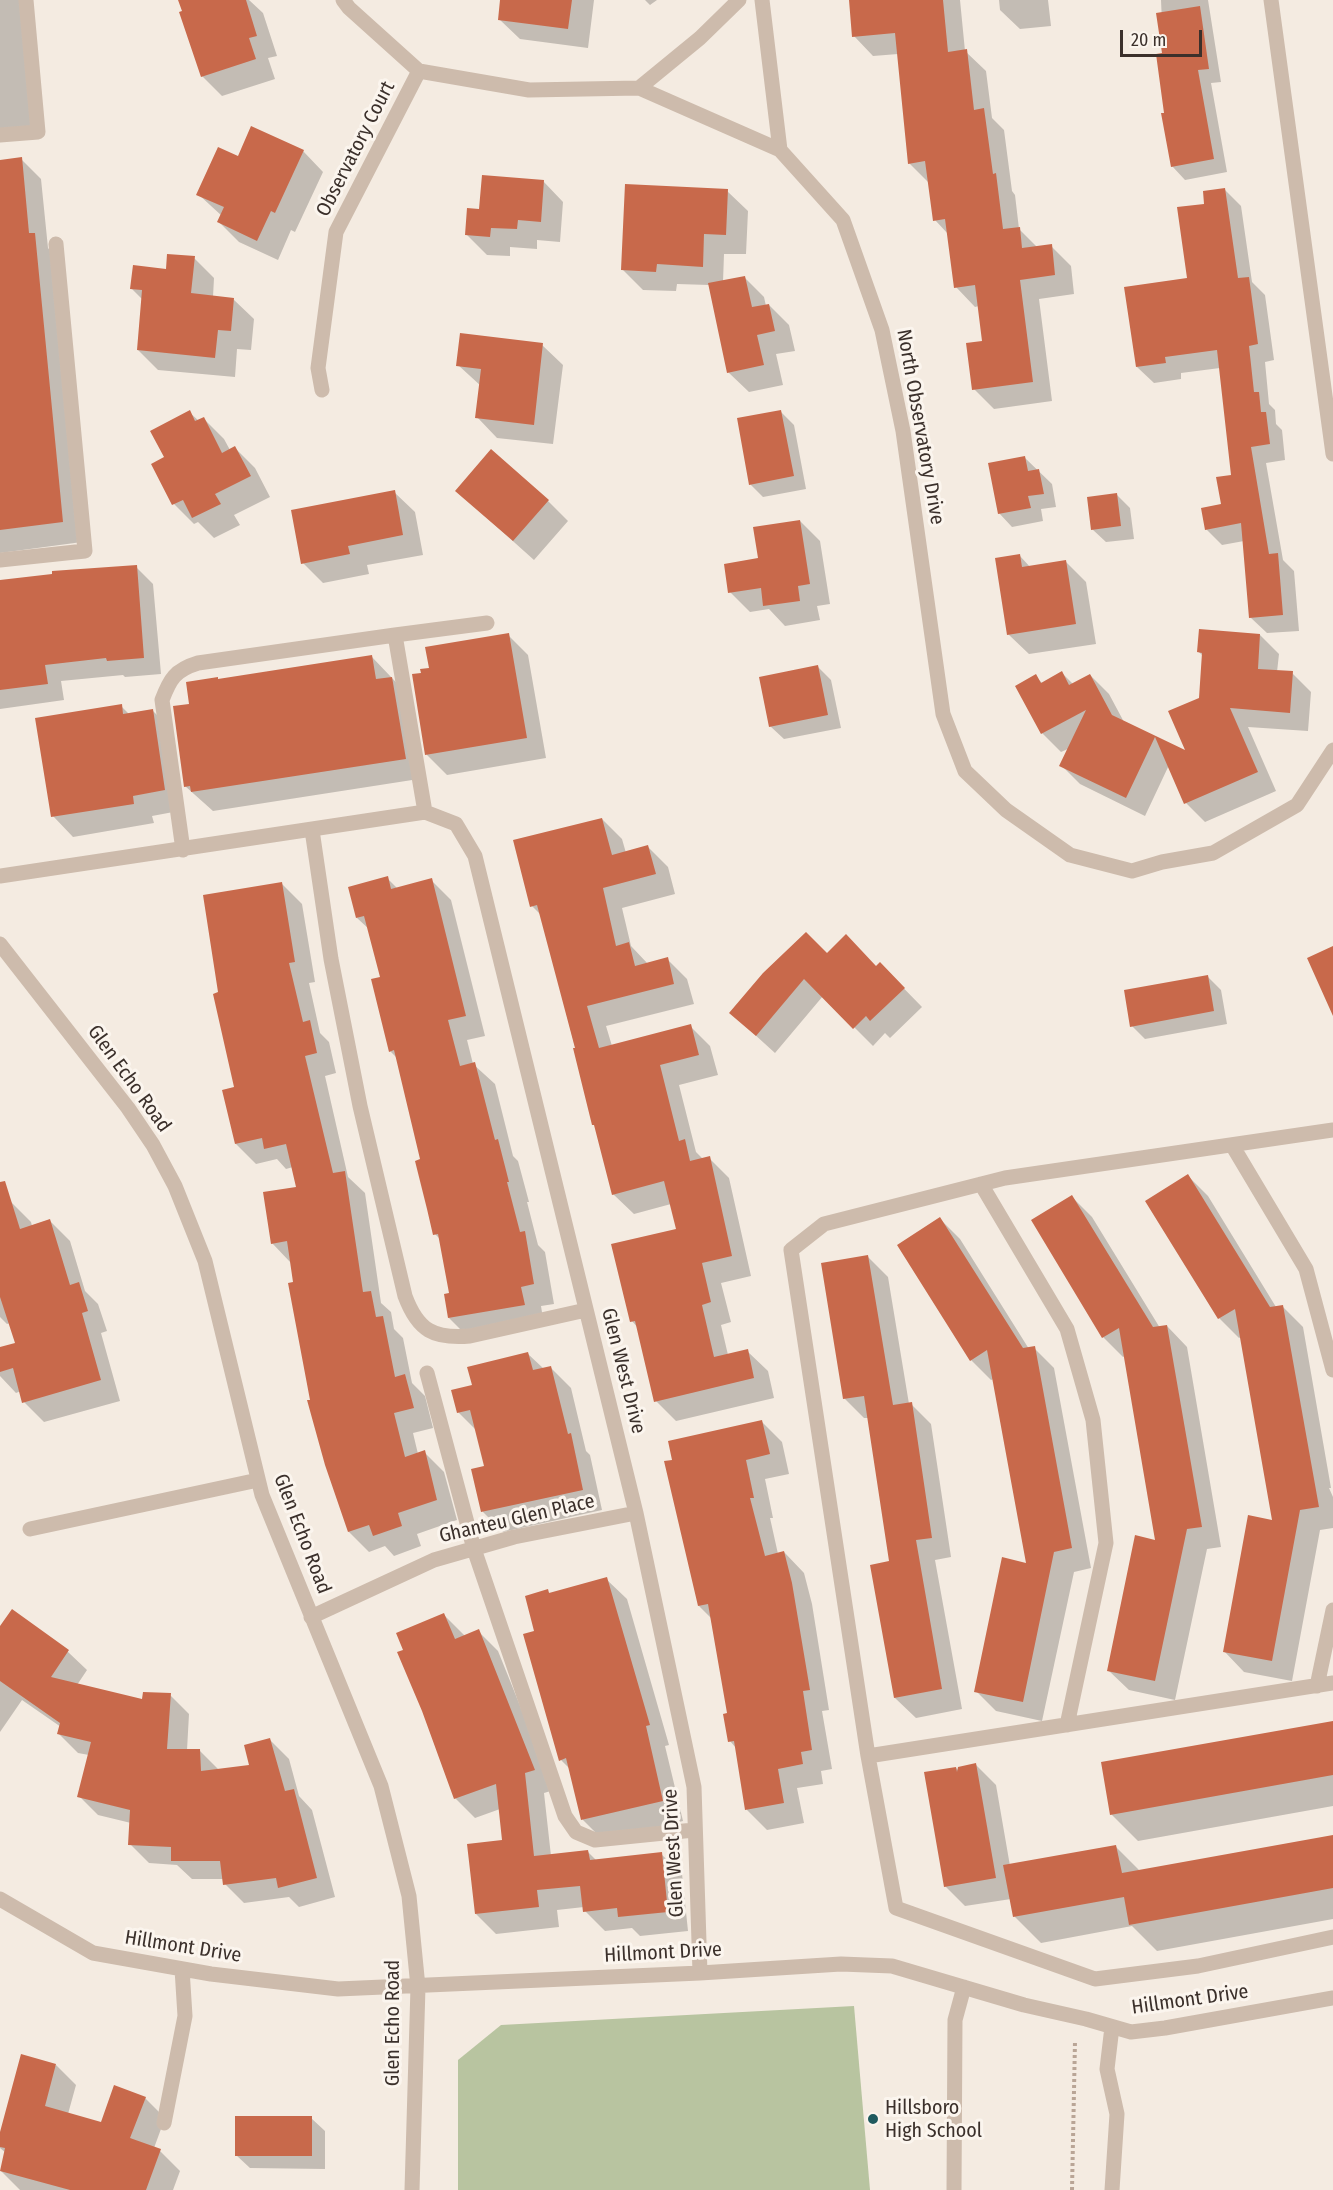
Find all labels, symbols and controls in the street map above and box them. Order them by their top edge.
scale bar [1123,18,1206,56]
text: 20 m [1131,29,1166,51]
street label: Observatory Court [312,77,400,221]
street label: North Observatory Drive [891,327,949,527]
street label: Glen Echo Road [82,1021,176,1137]
street label: Glen West Drive [596,1306,650,1436]
street label: Glen Echo Road [268,1471,336,1597]
street label: Ghanteu Glen Place [437,1489,597,1549]
street label: Glen West Drive [659,1788,689,1918]
street label: Hillmont Drive [123,1926,243,1968]
street label: Hillmont Drive [604,1938,722,1968]
street label: Glen Echo Road [381,1960,405,2086]
street label: Hillmont Drive [1130,1980,1250,2020]
place label: Hillsboro High School [885,2096,982,2143]
marker: Hillsboro High School [866,2112,880,2126]

